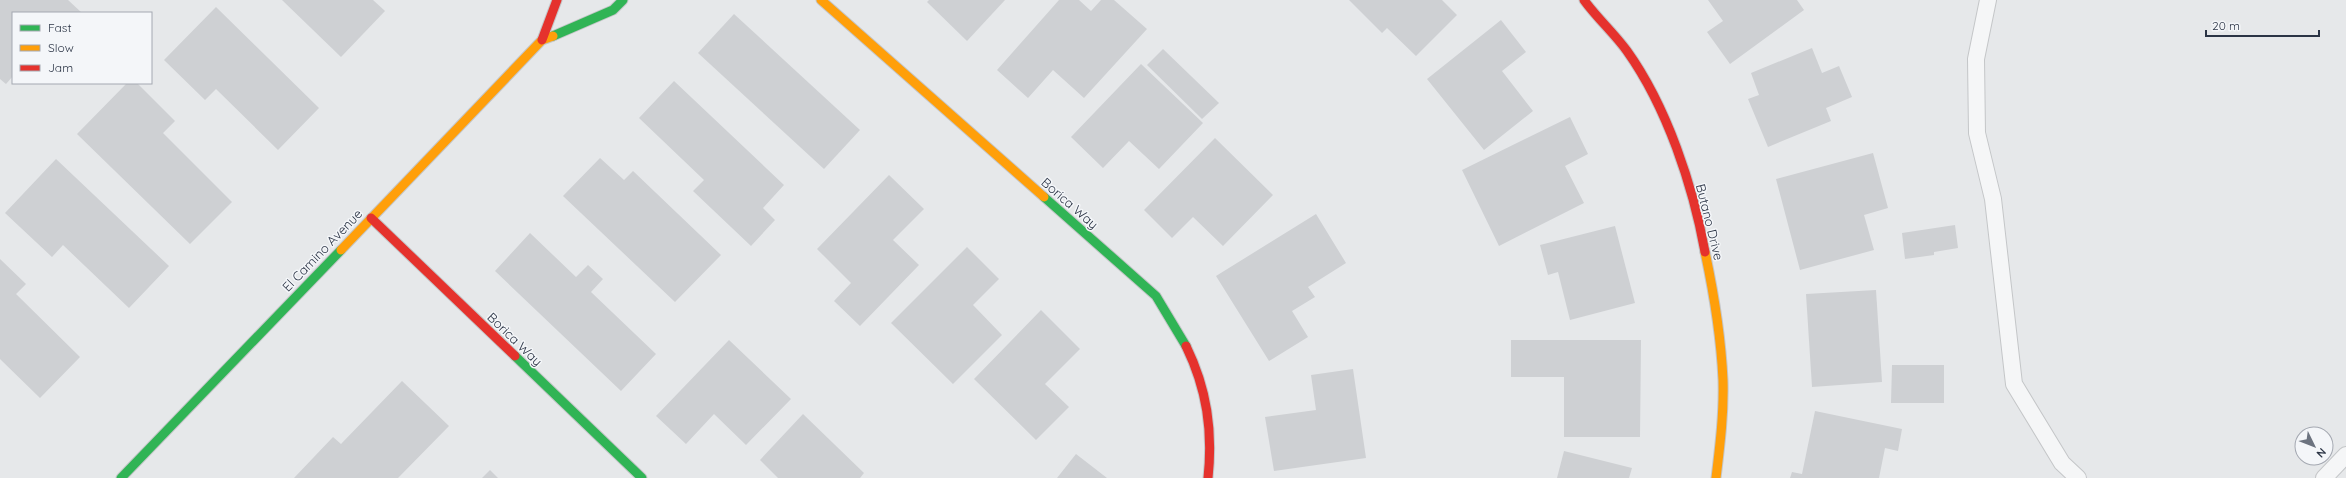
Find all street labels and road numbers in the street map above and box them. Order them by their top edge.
street label: Borica Way [1038,174,1102,232]
street label: Butano Drive [1693,182,1727,262]
street label: El Camino Avenue [279,205,365,295]
street label: Borica Way [484,309,546,369]

